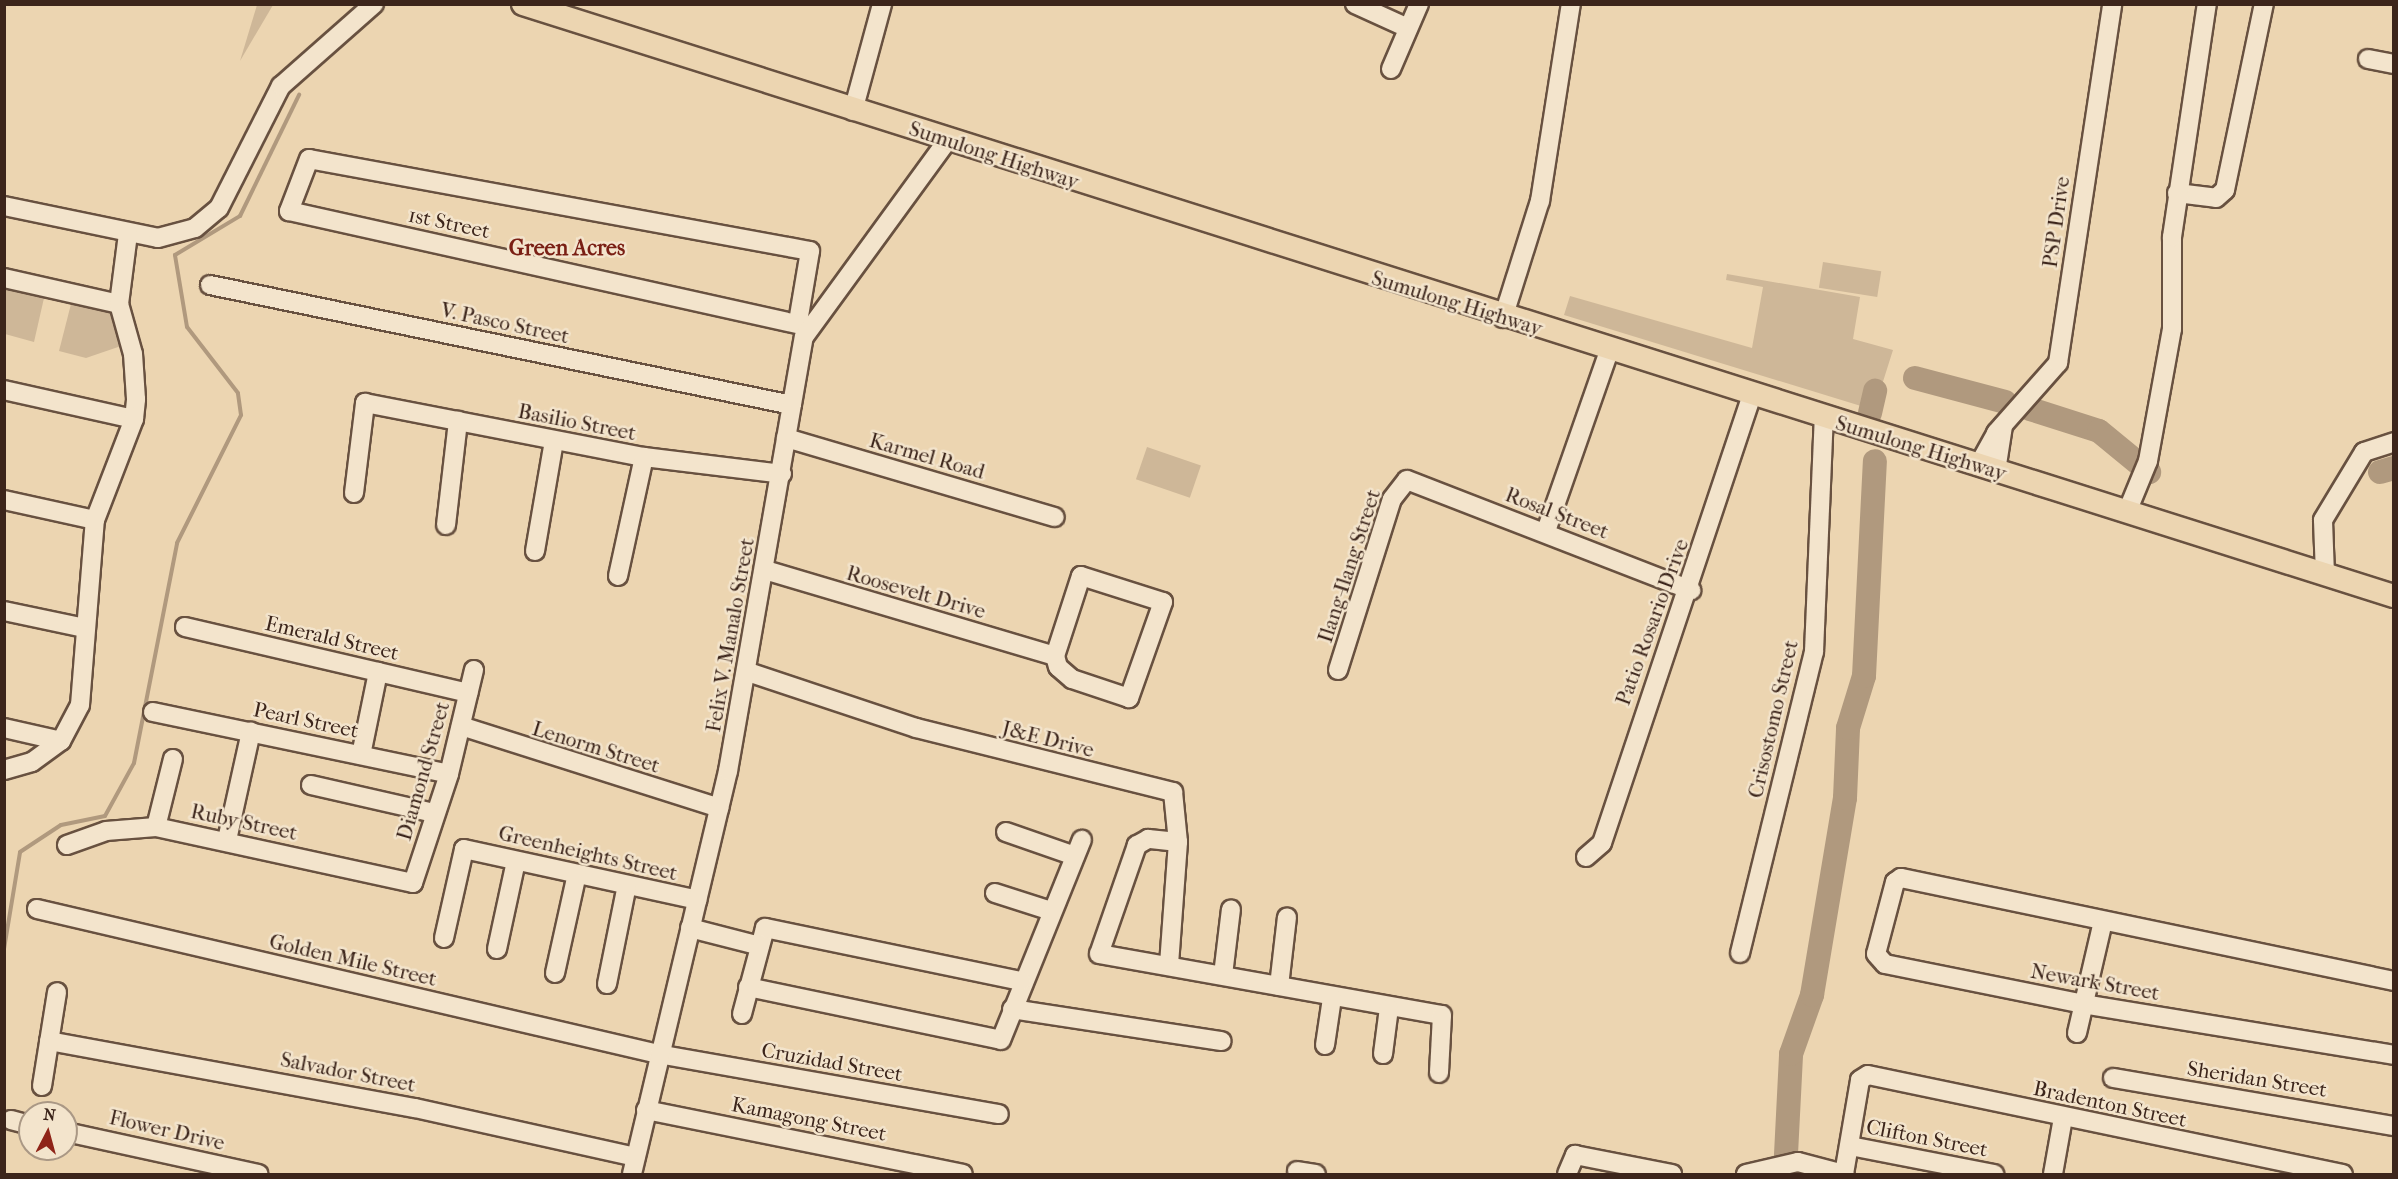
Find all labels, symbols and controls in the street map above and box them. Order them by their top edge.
street label: Sumulong Highway [906,116,1082,194]
street label: PSP Drive [2037,175,2075,269]
street label: 1st Street [406,202,492,244]
district label: Green Acres [509,236,625,262]
street label: Sumulong Highway [1369,265,1545,341]
street label: V. Pasco Street [439,297,571,349]
street label: Basilio Street [516,398,638,446]
street label: Sumulong Highway [1833,410,2009,486]
street label: Karmel Road [866,428,988,484]
street label: Rosal Street [1502,482,1612,544]
street label: Ilang-Ilang Street [1312,486,1386,646]
street label: Patio Rosario Drive [1610,535,1694,709]
street label: Felix V. Manalo Street [701,536,759,734]
street label: Roosevelt Drive [844,560,988,624]
street label: Emerald Street [263,610,401,666]
street label: Crisostomo Street [1743,638,1803,800]
street label: Pearl Street [251,697,361,743]
street label: Diamond Street [391,699,455,843]
street label: J&E Drive [999,715,1097,763]
street label: Lenorm Street [529,716,663,778]
street label: Ruby Street [188,798,300,846]
street label: Greenheights Street [496,820,680,886]
street label: Golden Mile Street [267,928,439,992]
street label: Newark Street [2029,958,2161,1006]
street label: Cruzidad Street [759,1037,905,1087]
street label: Salvador Street [278,1047,418,1097]
street label: Sheridan Street [2185,1056,2329,1102]
street label: Bradenton Street [2031,1075,2189,1133]
street label: Kamagong Street [729,1092,889,1146]
north arrow [18,1101,78,1161]
street label: Flower Drive [107,1104,227,1156]
text: N [43,1105,57,1125]
street label: Clifton Street [1864,1114,1990,1162]

